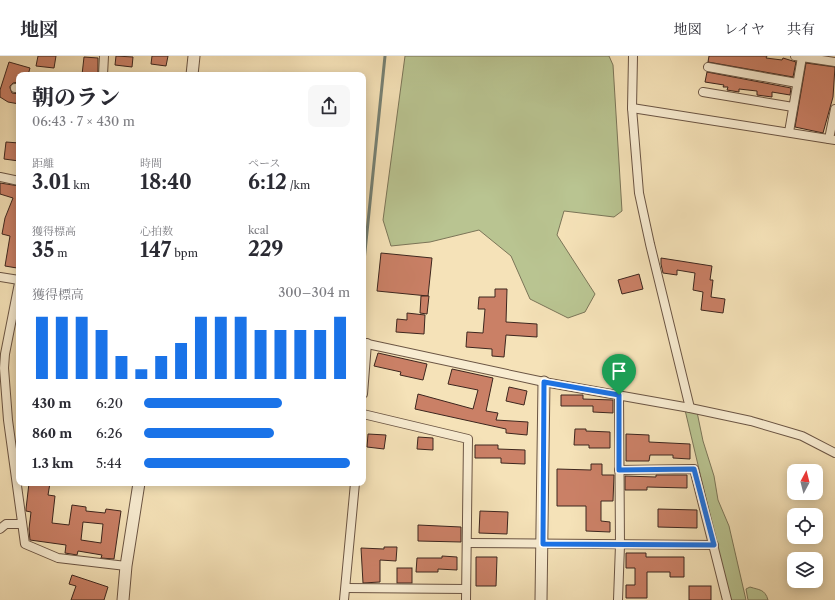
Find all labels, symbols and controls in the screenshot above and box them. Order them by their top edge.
text: 地図 [20,18,58,41]
text: 地図 [674,20,702,38]
text: レイヤ [724,20,765,38]
text: 共有 [787,20,815,38]
text: 朝のラン [32,84,120,111]
button: share [308,85,350,127]
text: 06:43 · 7 × 430 m [32,113,135,129]
text: 距離 [32,156,54,170]
text: 時間 [140,156,162,170]
text: ペース [248,156,280,170]
text: 3.01 [32,170,70,194]
text: 18:40 [140,170,192,194]
text: 6:12 [248,170,287,194]
text: km [70,178,90,192]
text: /km [287,178,310,192]
text: kcal [248,223,269,237]
text: 獲得標高 [32,224,76,238]
text: 心拍数 [140,224,173,238]
text: 229 [248,237,284,261]
text: 35 [32,238,54,262]
text: 147 [140,238,171,262]
text: m [54,246,68,260]
text: bpm [171,246,198,260]
text: 300–304 m [278,284,350,300]
text: 獲得標高 [32,286,84,302]
pin [602,354,636,395]
icon: arrive [608,360,630,382]
text: 430 m [32,395,72,411]
text: 6:20 [96,395,123,411]
text: 860 m [32,425,72,441]
text: 6:26 [96,425,122,441]
text: 1.3 km [32,455,74,471]
text: 5:44 [96,455,122,471]
north arrow [787,464,823,500]
map controls [787,464,823,588]
button: locate [787,508,823,544]
button: layers [787,552,823,588]

